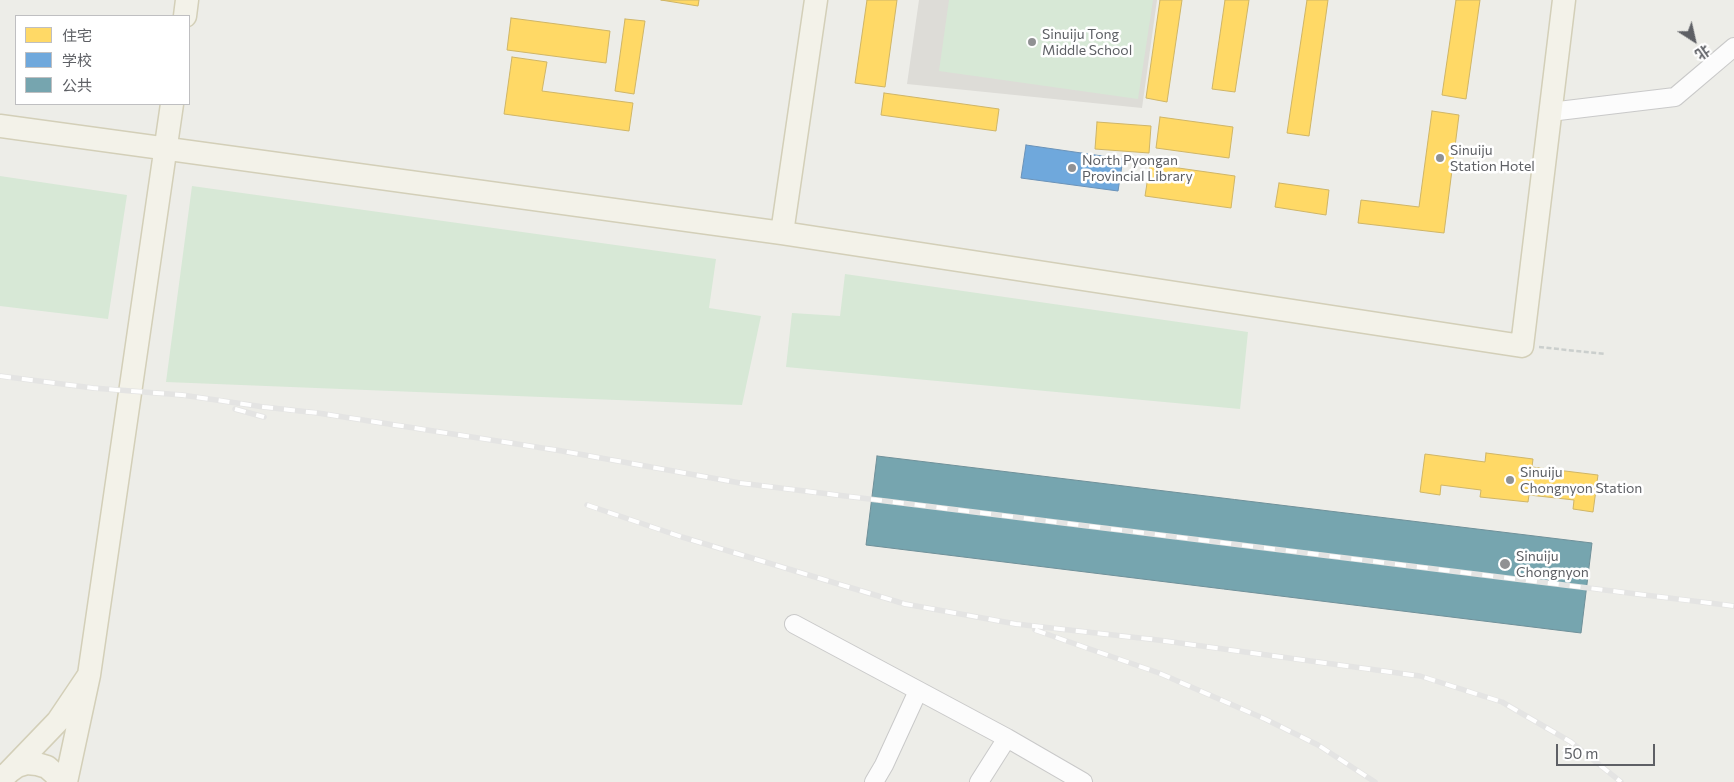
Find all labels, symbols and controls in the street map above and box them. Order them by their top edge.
legend [15,15,190,105]
north arrow [1669,15,1719,65]
text: 住宅 [62,26,92,44]
place label: Sinuiju Tong Middle School [1042,26,1132,58]
marker: Sinuiju Tong Middle School [1026,36,1038,48]
text: 北 [1692,42,1713,64]
text: 学校 [62,51,92,69]
text: 公共 [62,76,92,94]
place label: Sinuiju Station Hotel [1450,142,1535,174]
place label: North Pyongan Provincial Library [1082,152,1193,184]
marker: Sinuiju Station Hotel [1434,152,1446,164]
marker: North Pyongan Provincial Library [1066,162,1078,174]
place label: Sinuiju Chongnyon Station [1520,464,1642,497]
marker: Sinuiju Chongnyon Station [1504,474,1516,486]
place label: Sinuiju Chongnyon [1516,548,1589,580]
marker: Sinuiju Chongnyon [1498,557,1512,571]
scale bar [1559,734,1658,766]
text: 50 m [1564,744,1598,762]

